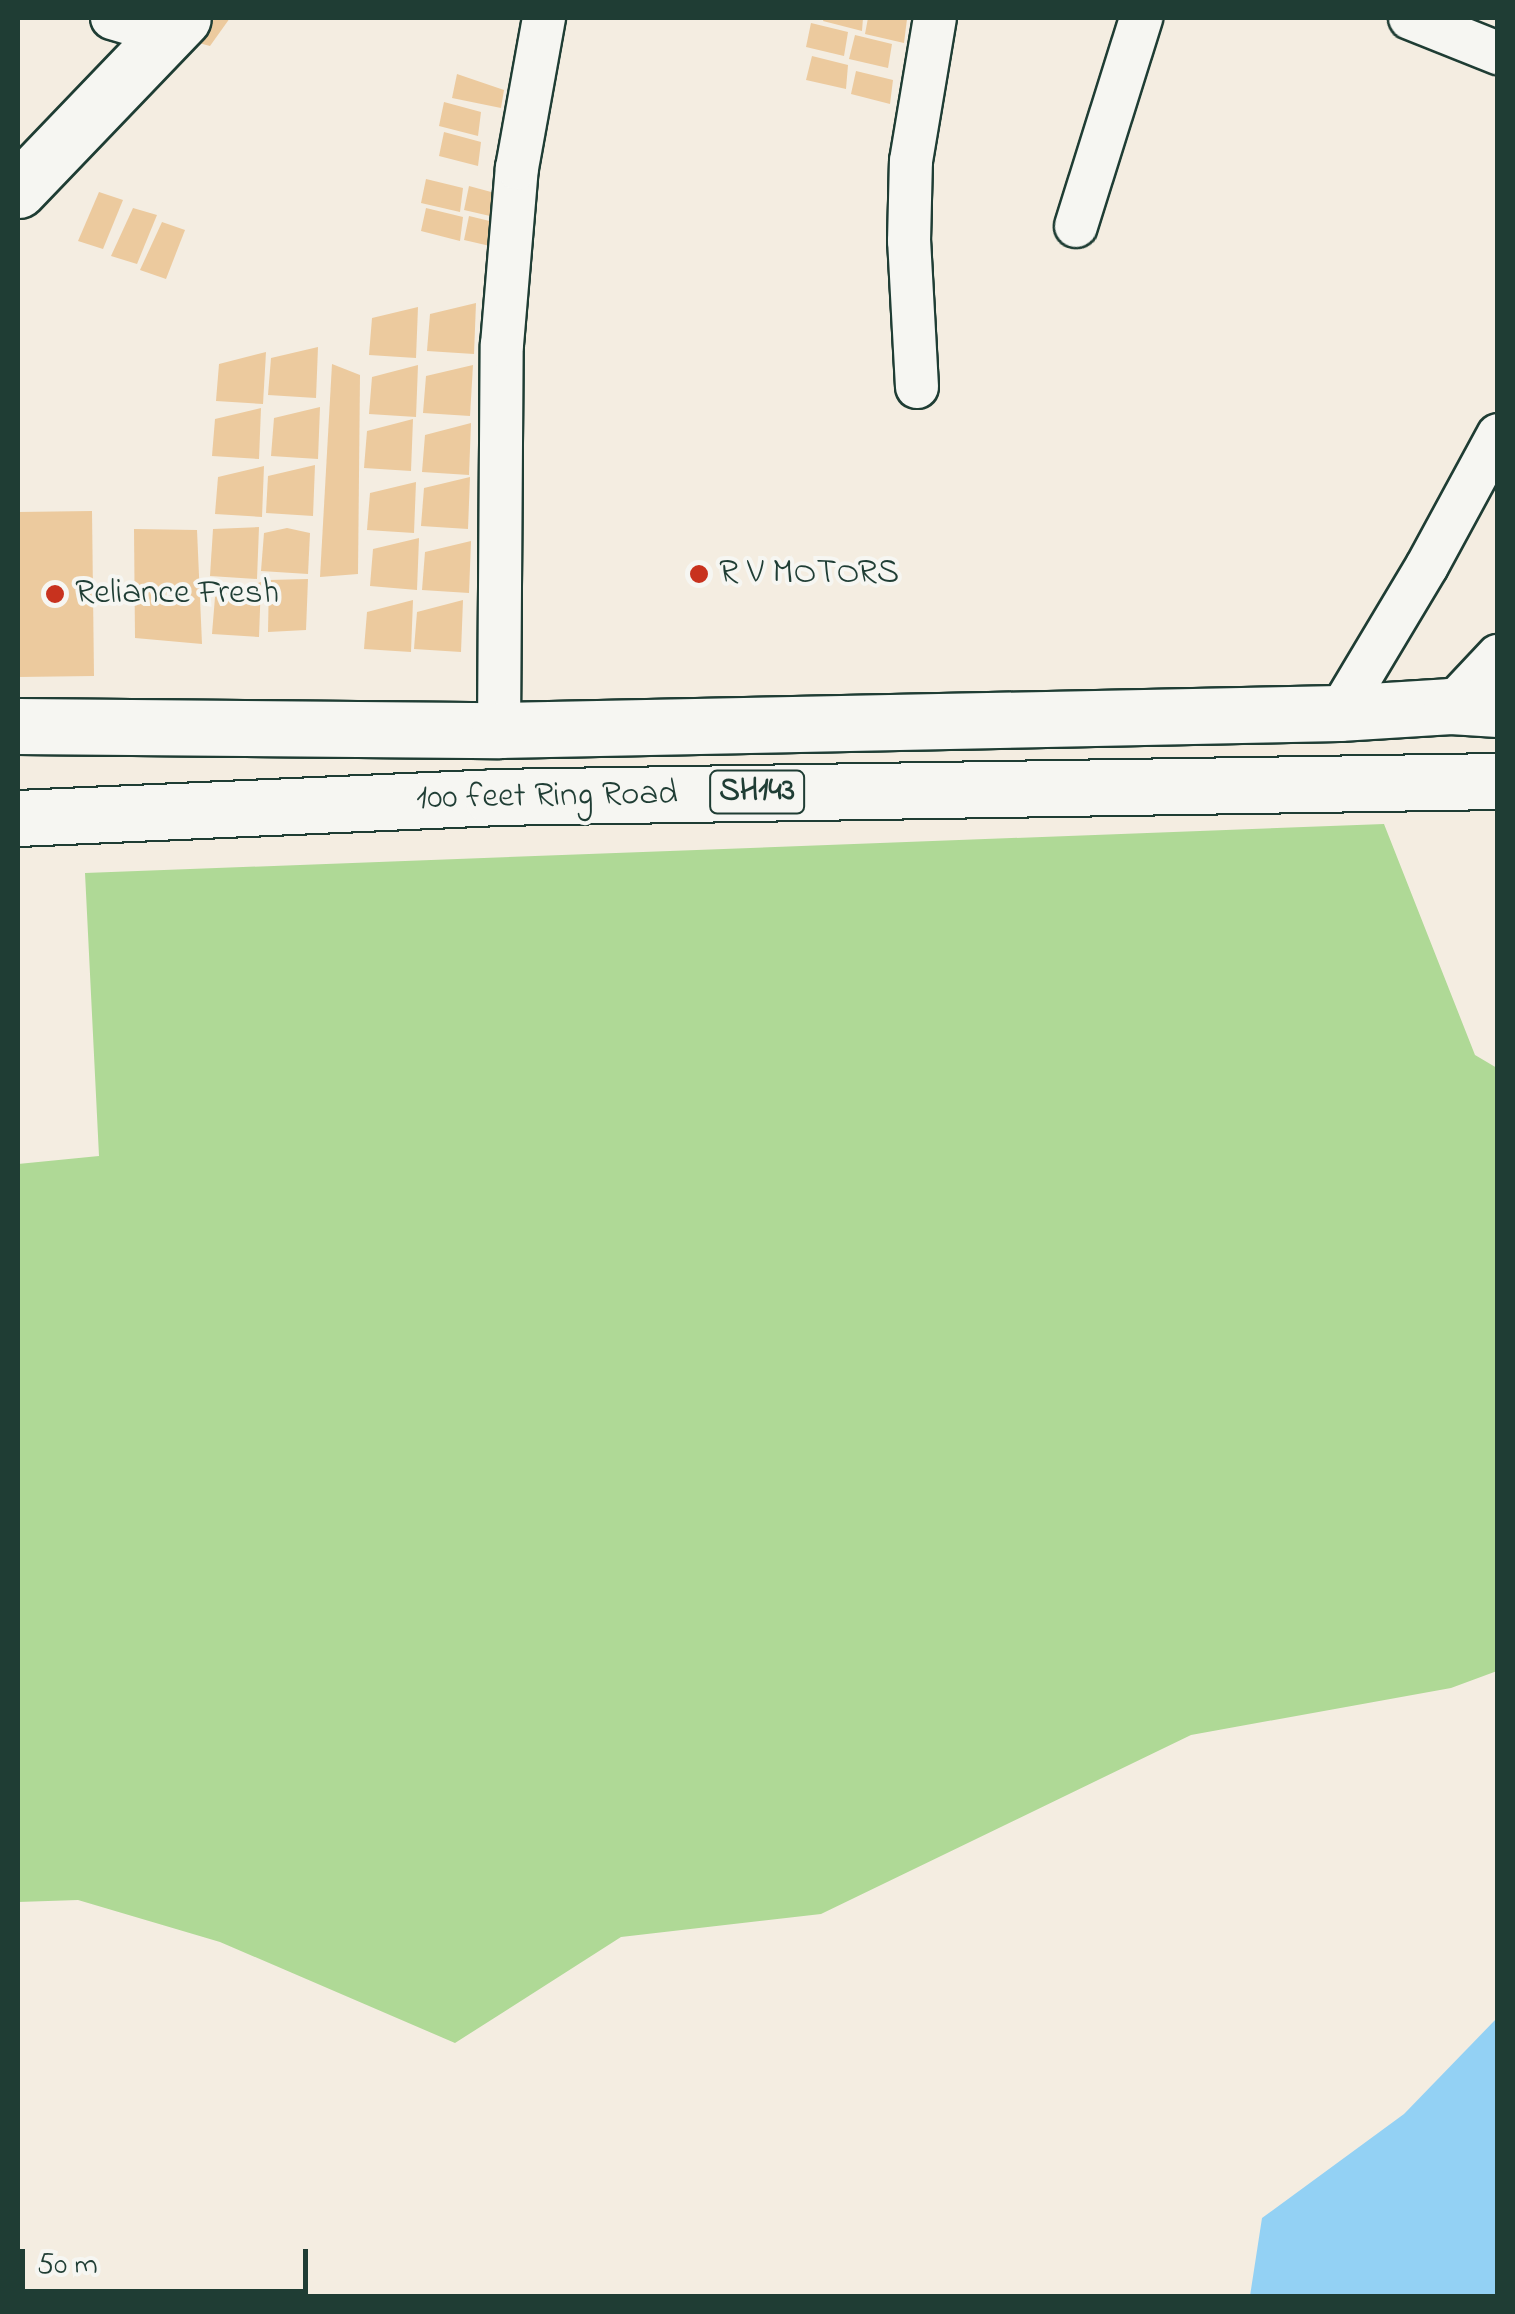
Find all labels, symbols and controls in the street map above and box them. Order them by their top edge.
place label: R V MOTORS [719,553,899,595]
marker: R V MOTORS [688,563,710,585]
place label: Reliance Fresh [75,573,279,615]
marker: Reliance Fresh [44,583,66,605]
road number: SH143 [707,765,807,819]
street label: 100 feet Ring Road [416,774,678,820]
scale bar [25,2229,312,2291]
text: 50 m [37,2244,98,2288]

